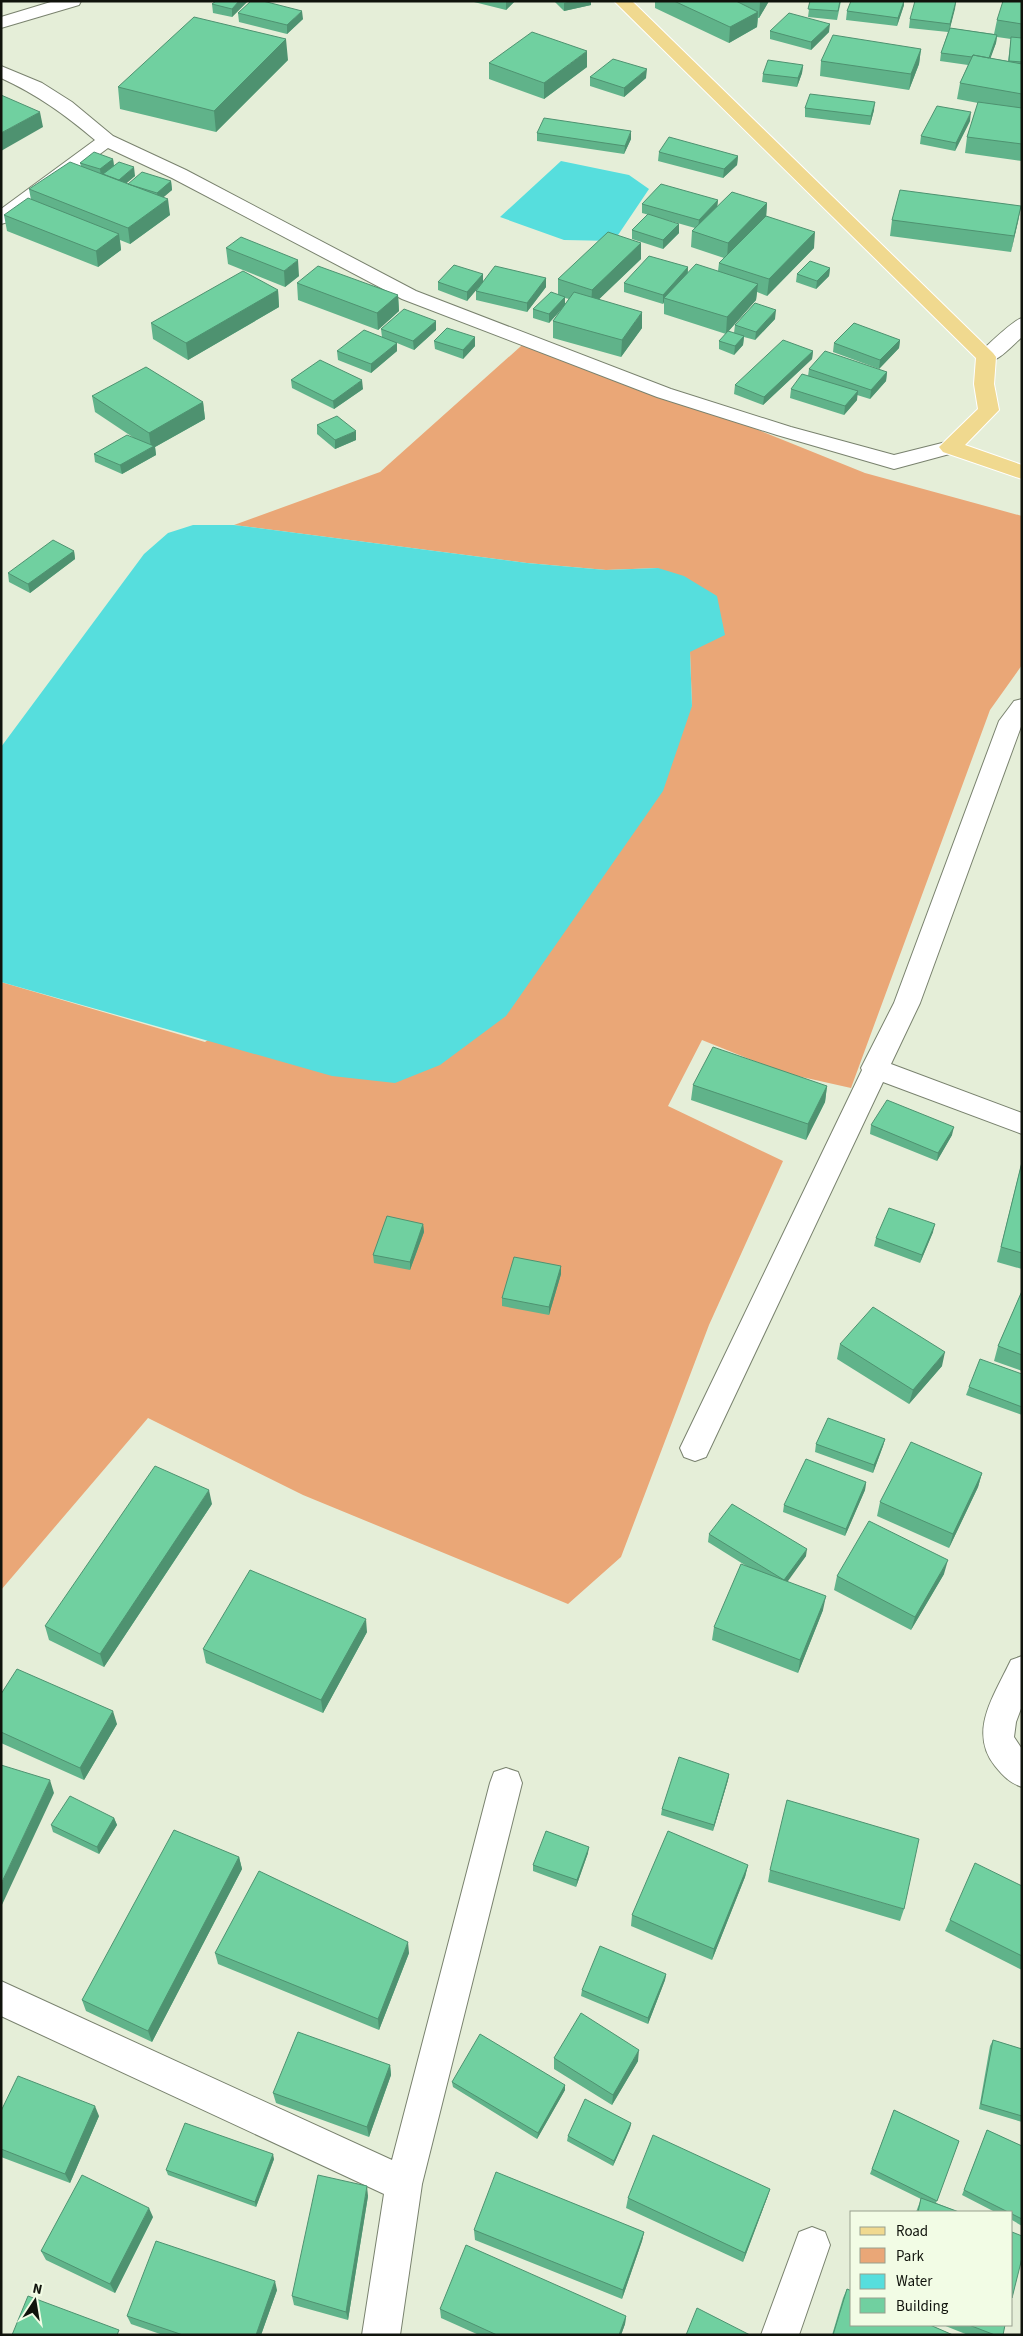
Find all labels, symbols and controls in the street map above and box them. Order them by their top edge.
legend [850,2211,1013,2326]
text: Road [896,2221,928,2242]
text: Park [896,2246,925,2267]
text: Water [896,2271,933,2292]
north arrow [10,2276,60,2326]
text: N [31,2279,44,2300]
text: Building [896,2296,949,2317]

